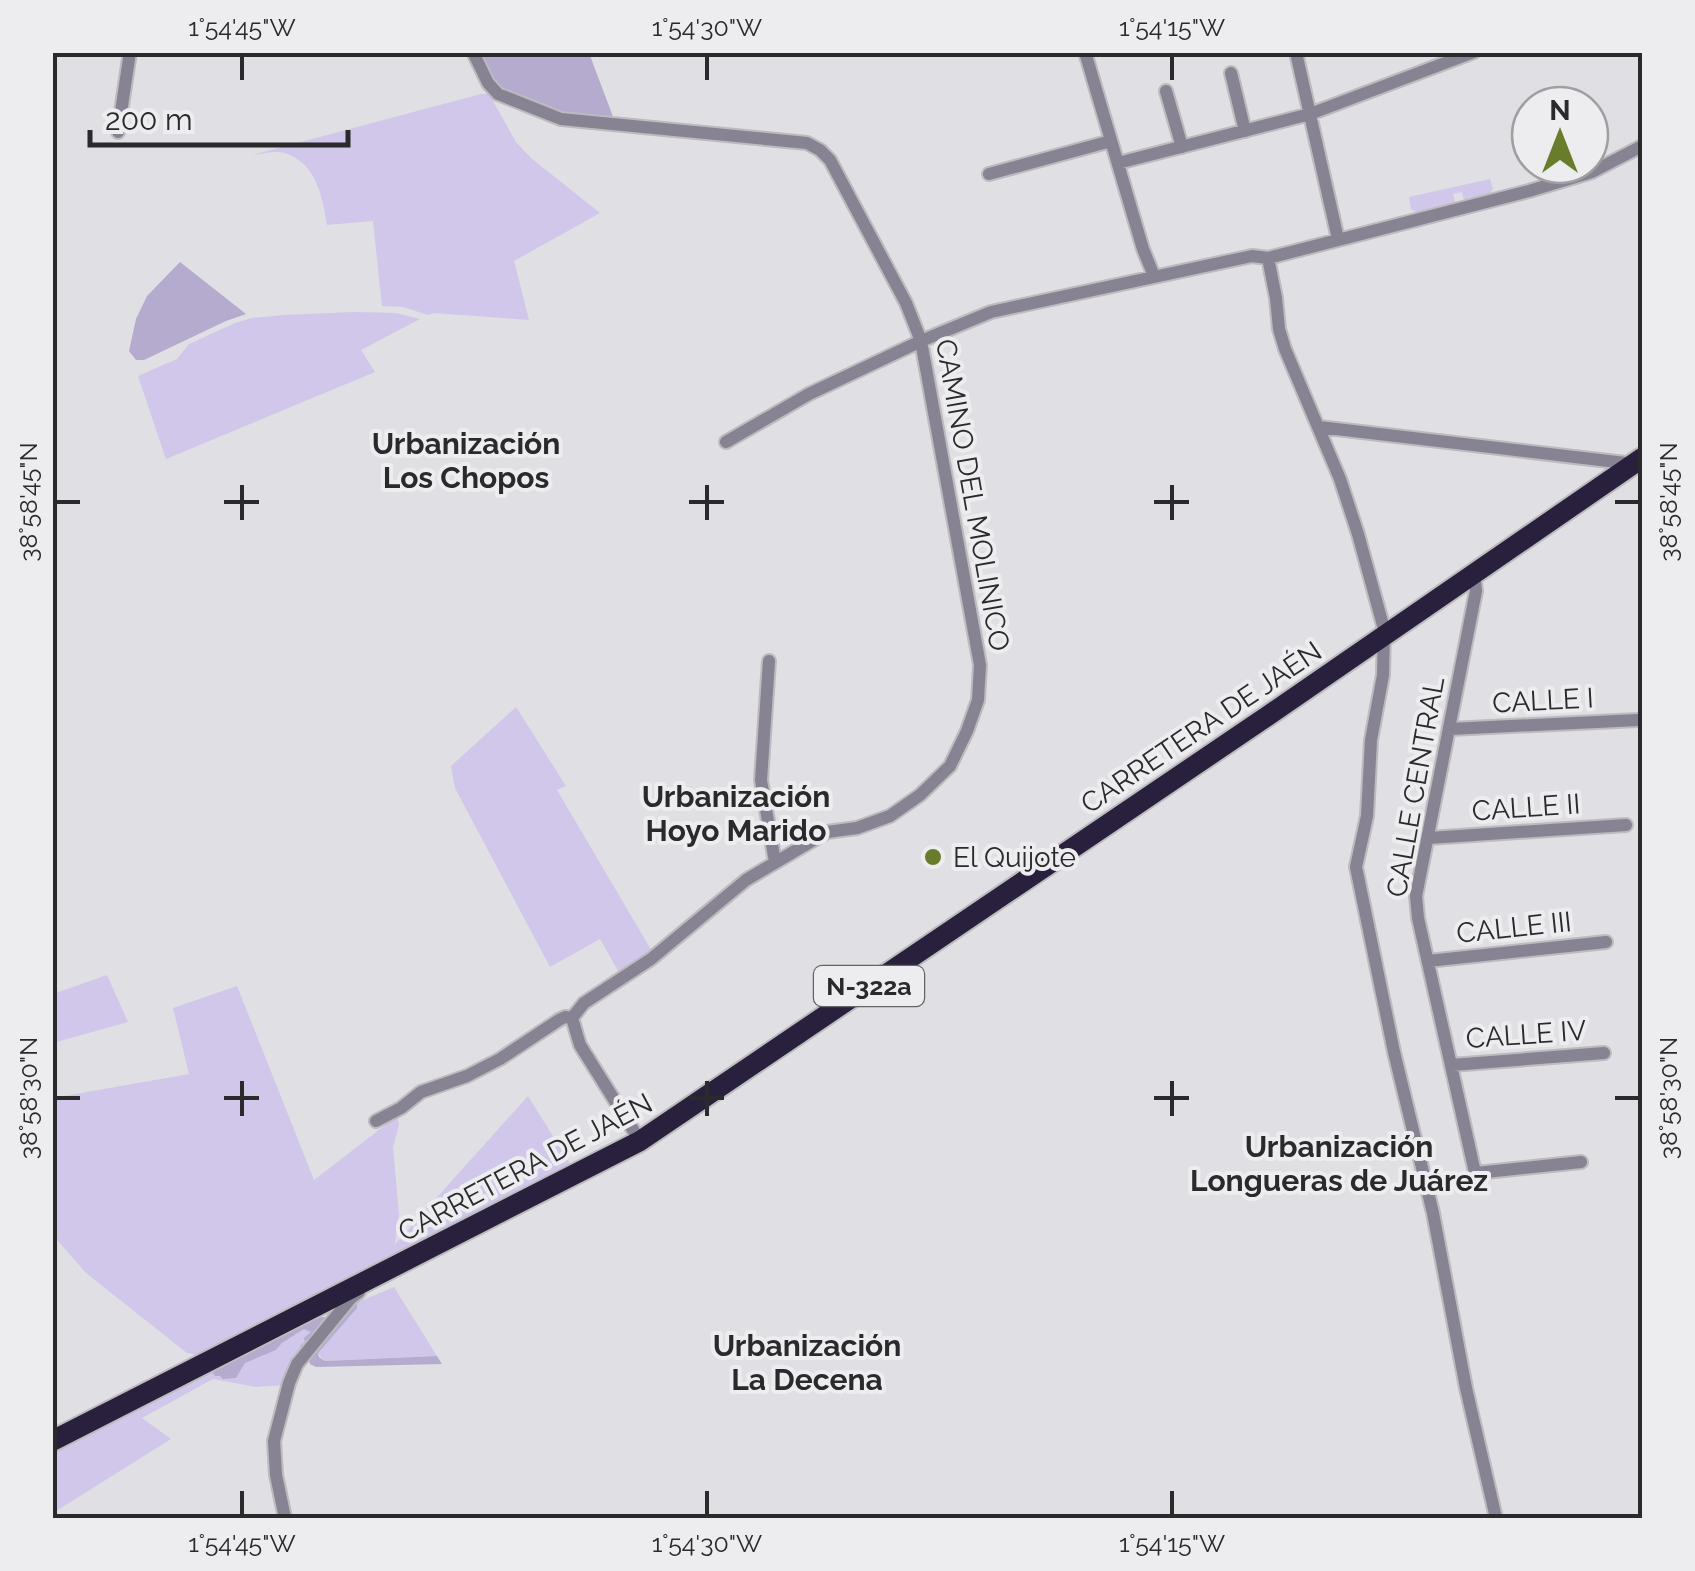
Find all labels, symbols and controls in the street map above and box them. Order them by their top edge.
text: 1°54'45"W [188,12,296,42]
text: 1°54'30"W [652,12,762,42]
text: 1°54'15"W [1119,12,1225,42]
scale bar [90,85,348,147]
north arrow [1510,85,1610,185]
text: N [1549,94,1571,127]
text: 200 m [105,102,193,137]
street label: CAMINO DEL MOLINICO [929,336,1016,654]
district label: Urbanización Los Chopos [372,426,560,495]
text: 38°58'45"N [13,442,43,562]
text: 38°58'45"N [1653,442,1683,562]
street label: CARRETERA DE JAÉN [1075,635,1328,820]
street label: CALLE CENTRAL [1380,674,1451,900]
street label: CALLE I [1491,681,1595,720]
district label: Urbanización Hoyo Marido [642,779,830,848]
street label: CALLE II [1471,787,1581,828]
place label: El Quijote [953,841,1076,874]
marker: El Quijote [922,846,944,868]
street label: CALLE III [1455,905,1573,950]
road number: N-322a [814,966,924,1006]
street label: CALLE IV [1465,1014,1587,1055]
text: 38°58'30"N [13,1037,43,1159]
text: 38°58'30"N [1653,1037,1683,1159]
street label: CARRETERA DE JAÉN [393,1086,658,1248]
district label: Urbanización Longueras de Juárez [1190,1129,1488,1198]
district label: Urbanización La Decena [713,1328,901,1397]
text: 1°54'45"W [188,1528,296,1558]
text: 1°54'30"W [652,1528,762,1558]
text: 1°54'15"W [1119,1528,1225,1558]

